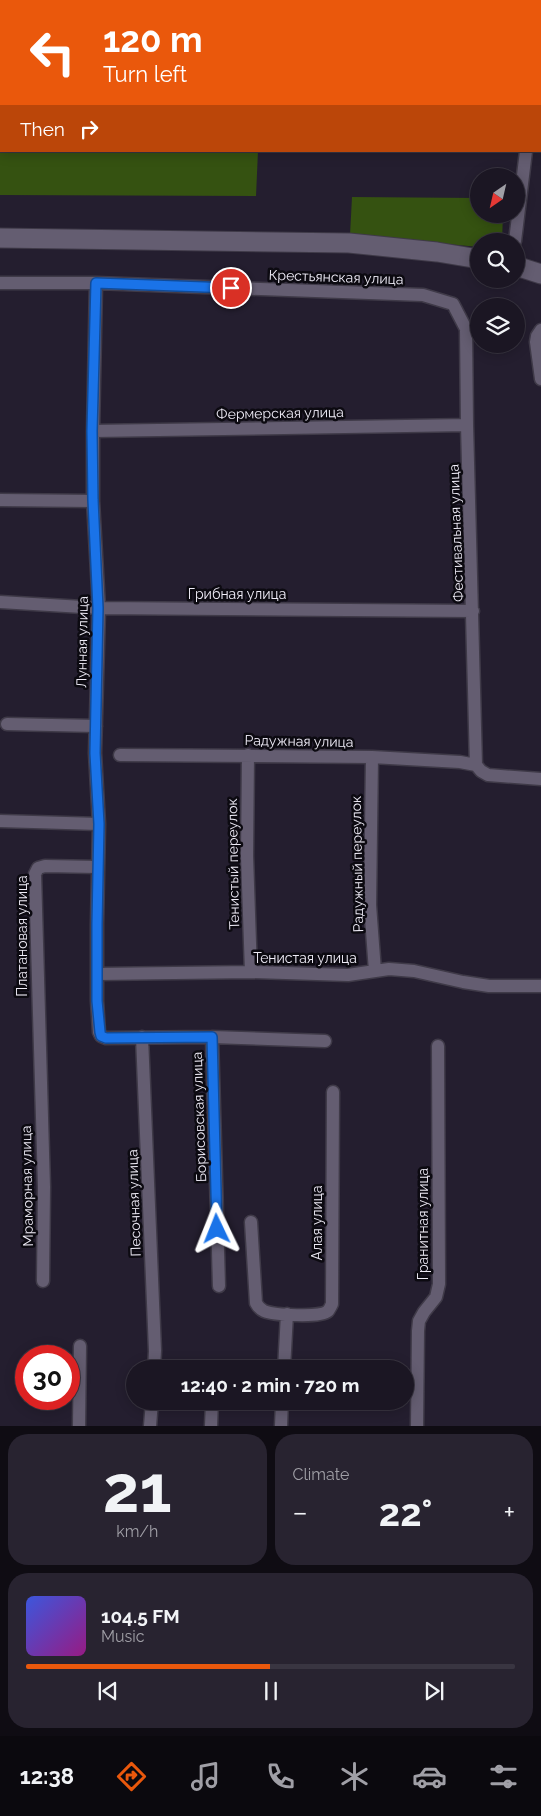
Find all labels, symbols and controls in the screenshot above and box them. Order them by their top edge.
text: 120 m [103,19,203,60]
icon: left [20,20,85,85]
text: Turn left [103,61,187,87]
icon: right [75,115,103,143]
text: Then [20,118,65,140]
north arrow [470,168,525,222]
map controls [470,168,525,353]
button: search [470,233,525,288]
pin [210,267,252,309]
street label: Крестьянская улица [268,267,404,287]
icon: arrive [217,274,245,302]
button: layers [470,298,525,353]
street label: Фермерская улица [216,404,344,422]
street label: Фестивальная улица [446,464,466,602]
street label: Грибная улица [188,586,286,602]
street label: Лунная улица [73,596,91,688]
street label: Радужная улица [244,732,354,750]
street label: Радужный переулок [348,796,366,932]
street label: Тенистый переулок [224,798,242,930]
street label: Платановая улица [14,875,30,997]
street label: Тенистая улица [253,950,357,966]
street label: Борисовская улица [189,1052,209,1182]
street label: Мраморная улица [18,1125,36,1247]
street label: Песочная улица [124,1149,144,1257]
street label: Гранитная улица [415,1168,431,1280]
street label: Алая улица [309,1185,325,1261]
position arrow [190,1202,242,1254]
speed limit sign: 30 [15,1345,80,1410]
text: 12:40 · 2 min · 720 m [181,1374,359,1396]
text: 21 [103,1451,172,1527]
text: Climate [293,1465,349,1484]
text: 22° [379,1490,432,1535]
text: − [293,1496,308,1529]
text: + [503,1496,515,1529]
text: km/h [116,1522,158,1541]
text: 104.5 FM [101,1605,180,1627]
text: Music [101,1627,145,1646]
icon: previous [94,1677,122,1705]
icon: pause [257,1677,285,1705]
icon: next [420,1677,448,1705]
icon: directions [114,1759,149,1794]
icon: music [188,1759,223,1794]
icon: phone [263,1759,298,1794]
icon: climate [337,1759,372,1794]
icon: car [412,1759,447,1794]
icon: filters [486,1759,521,1794]
text: 12:38 [20,1763,74,1789]

